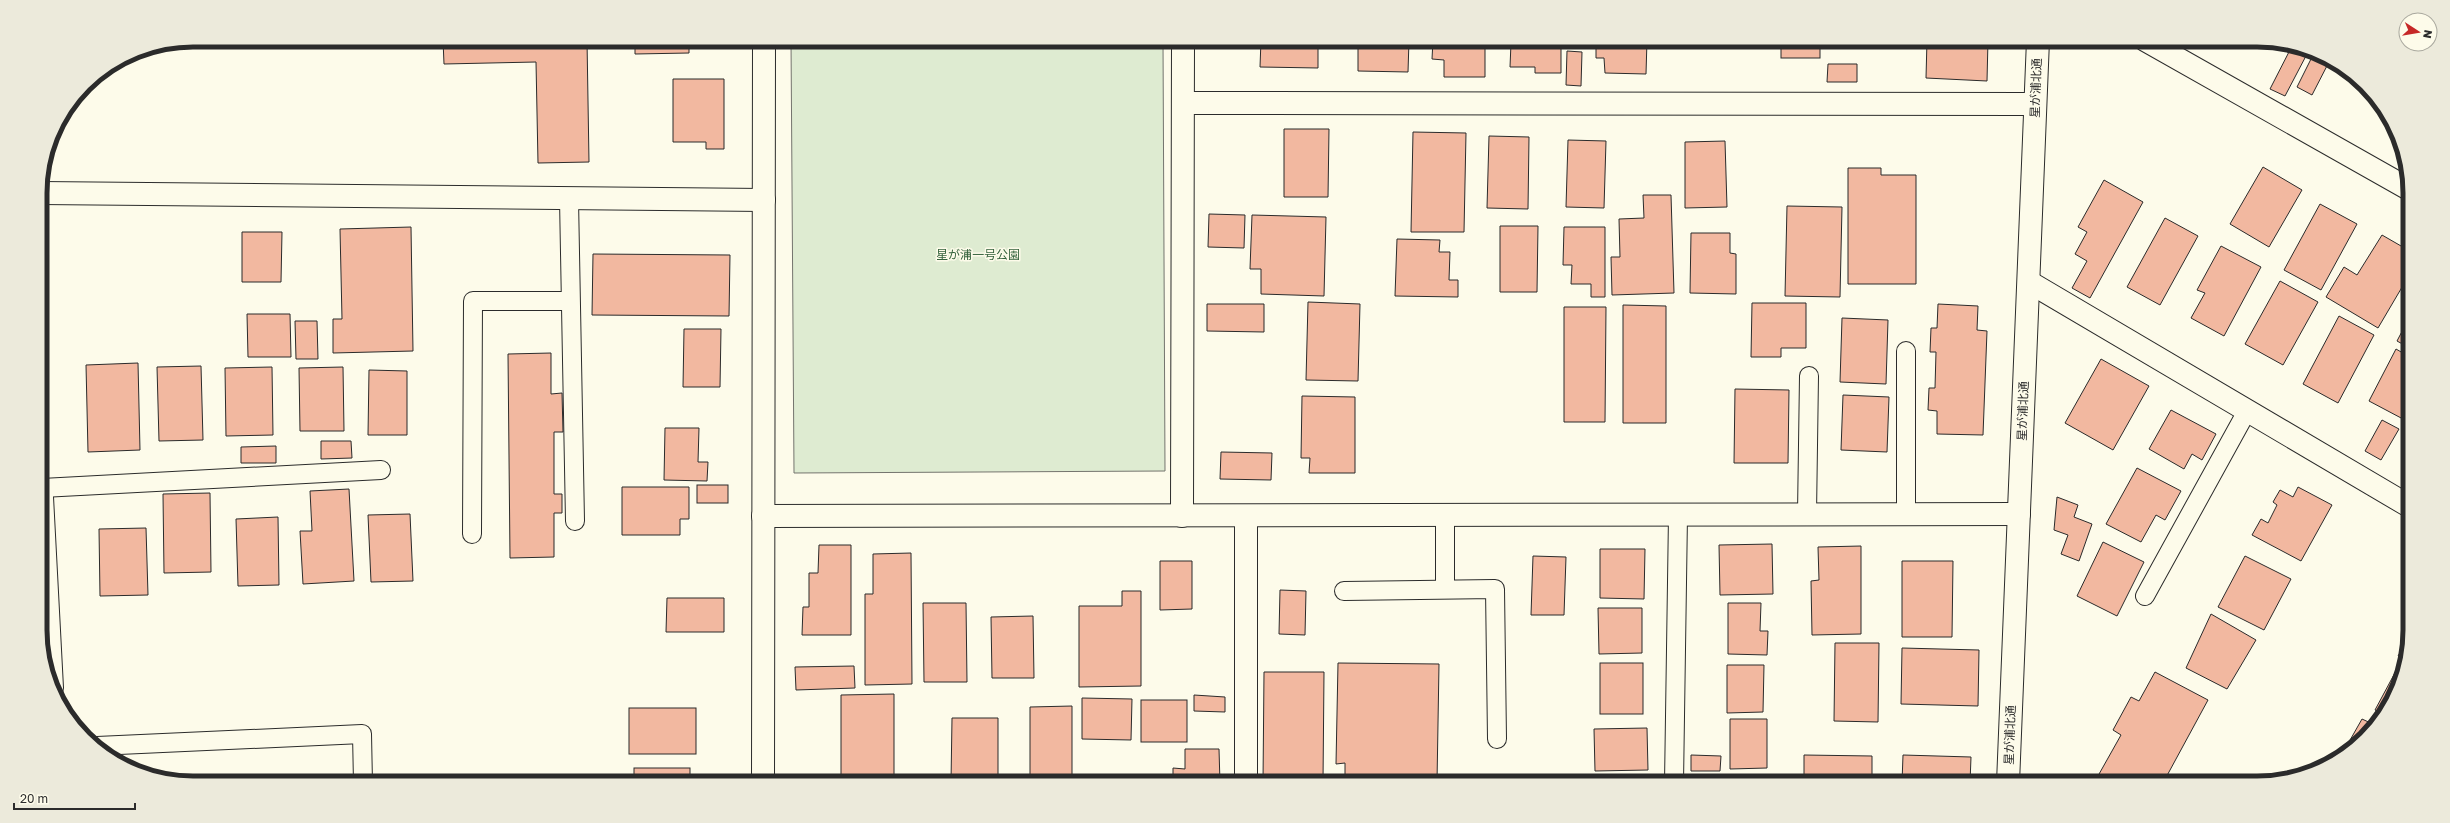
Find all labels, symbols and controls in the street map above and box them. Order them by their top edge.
north arrow [2398,12,2438,52]
text: N [2421,29,2435,40]
street label: 星が浦北通 [2027,58,2044,118]
park label: 星が浦一号公園 [936,247,1020,262]
street label: 星が浦北通 [2014,381,2031,441]
street label: 星が浦北通 [2001,705,2018,765]
scale bar [14,785,135,811]
text: 20 m [20,791,48,806]

